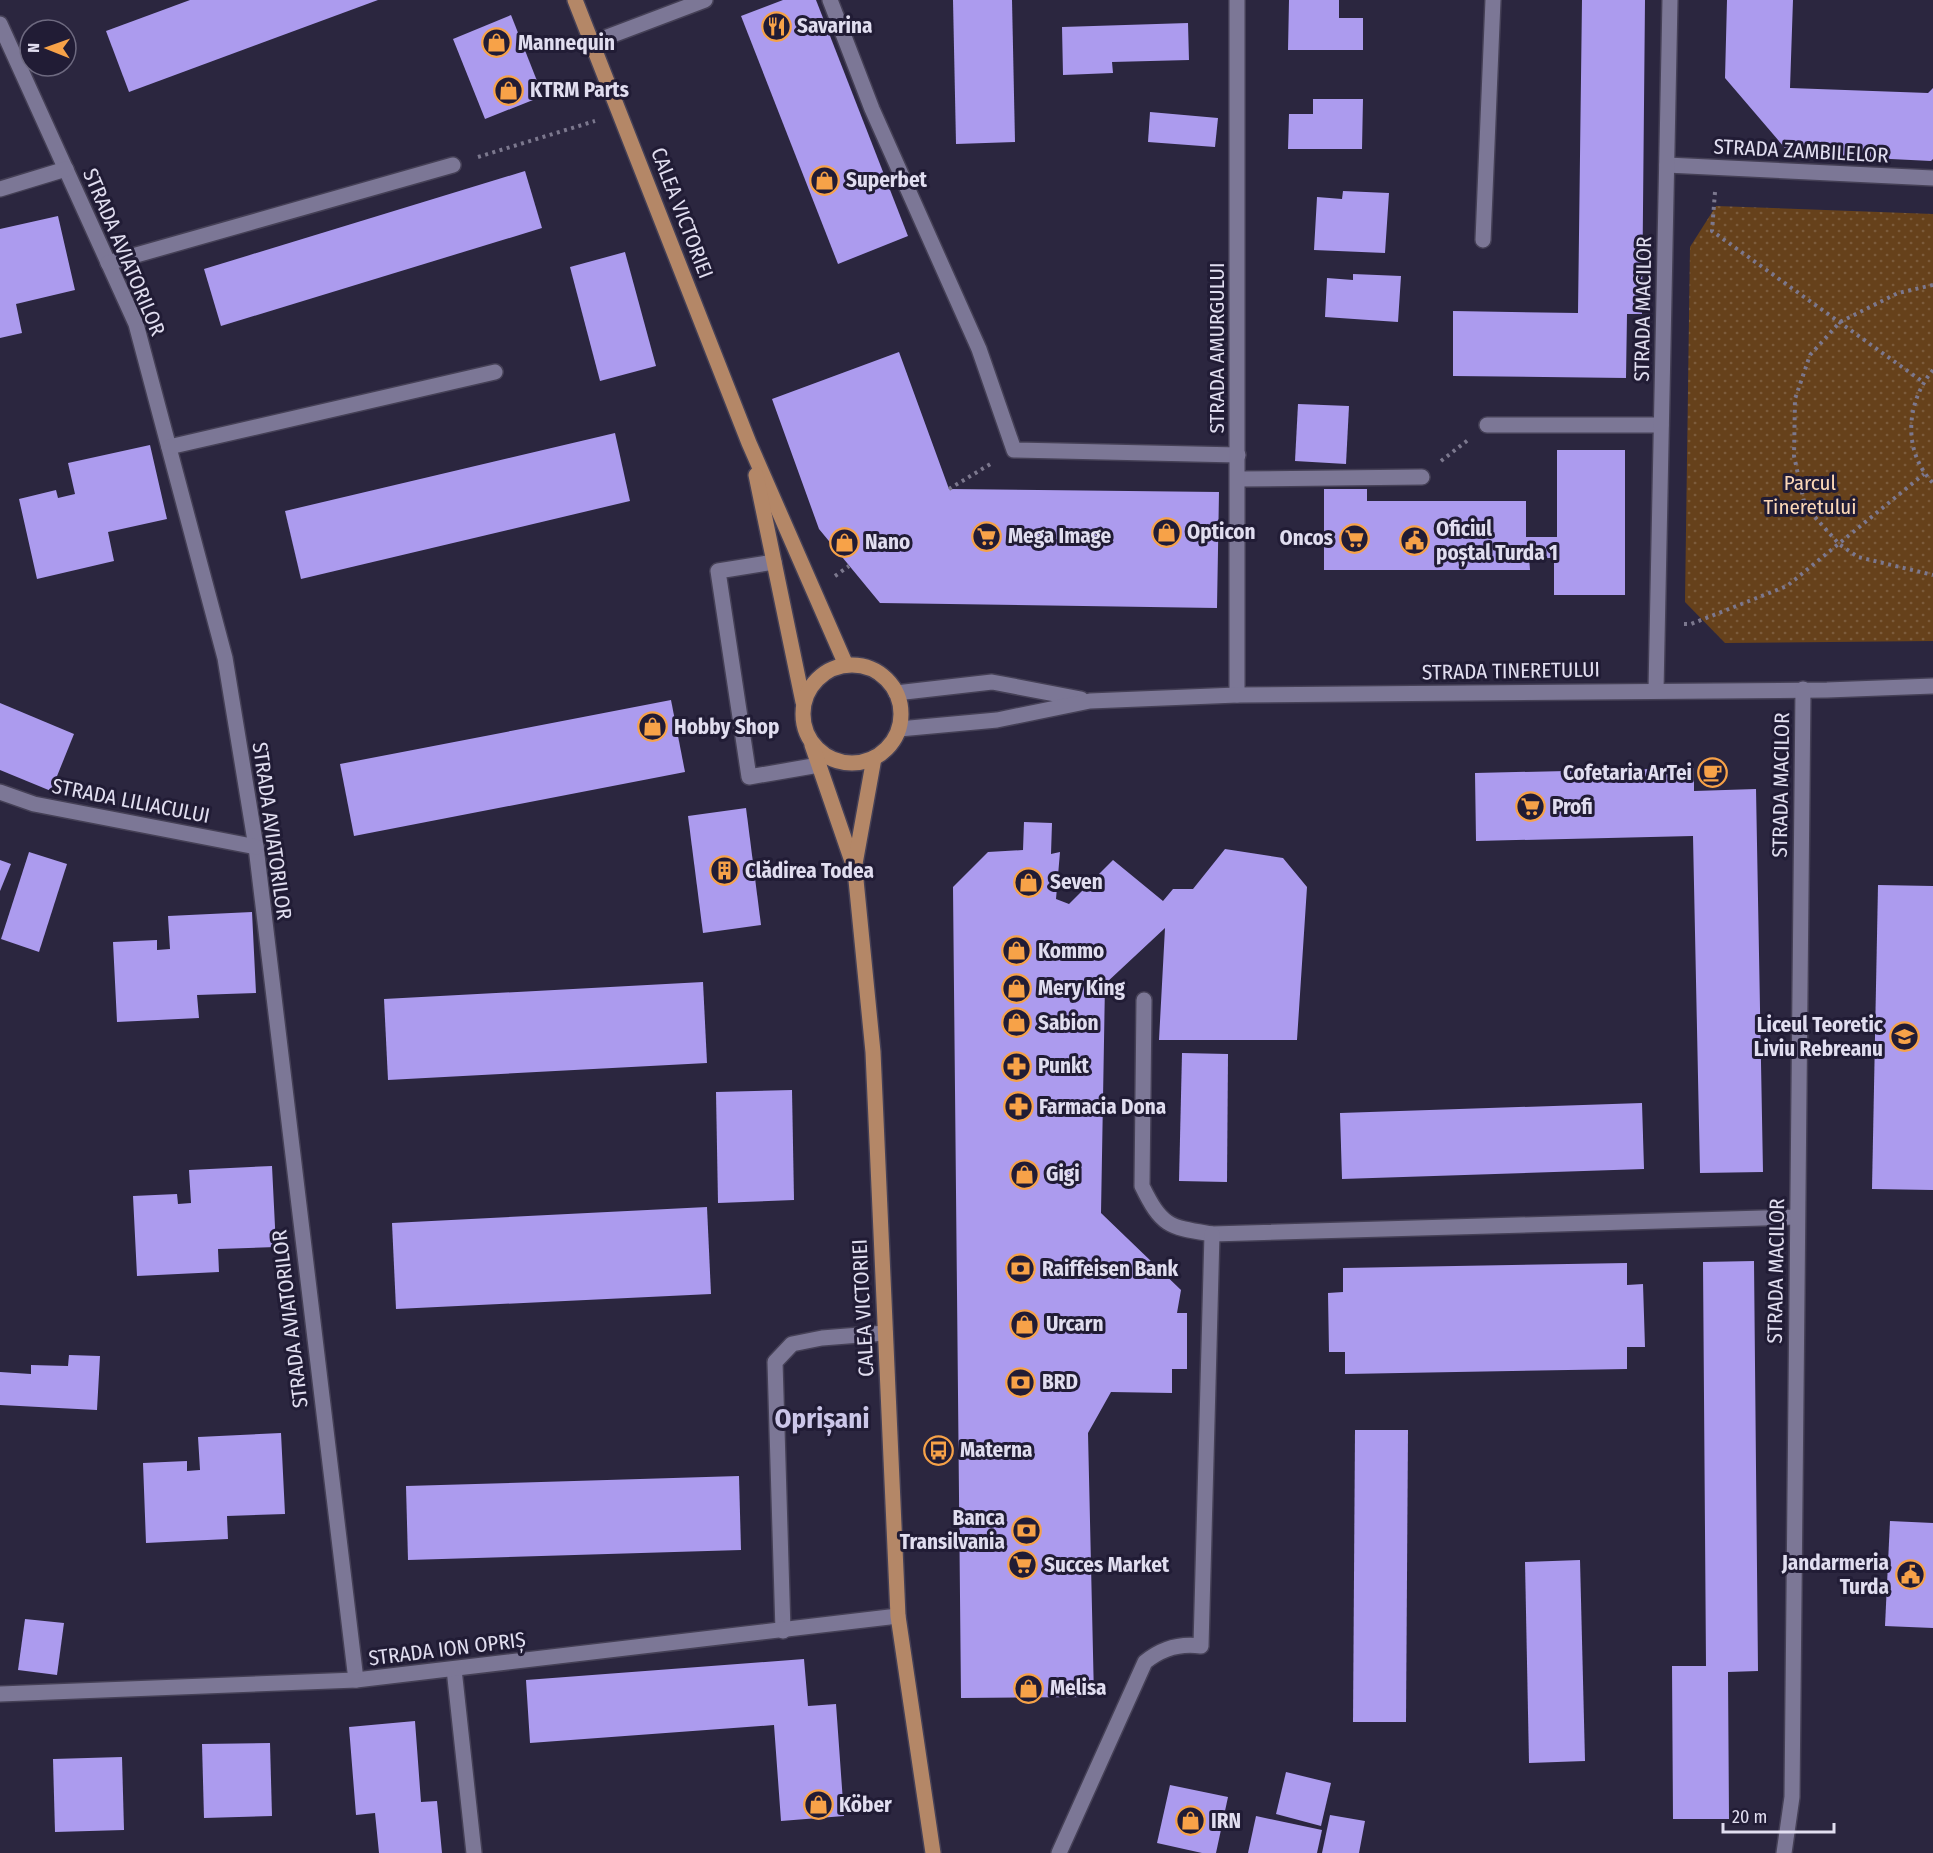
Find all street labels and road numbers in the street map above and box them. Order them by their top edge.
street label: STRADA ZAMBILELOR [1713,133,1890,169]
street label: CALEA VICTORIEI [645,144,719,282]
street label: STRADA AVIATORILOR [77,164,171,340]
street label: STRADA MACILOR [1629,236,1657,382]
street label: STRADA AMURGULUI [1204,263,1230,433]
street label: STRADA TINERETULUI [1422,656,1600,686]
street label: STRADA MACILOR [1767,712,1795,858]
street label: STRADA AVIATORILOR [247,740,297,922]
street label: STRADA LILIACULUI [50,773,212,829]
street label: STRADA MACILOR [1762,1198,1790,1344]
street label: STRADA AVIATORILOR [266,1228,314,1410]
street label: CALEA VICTORIEI [846,1238,880,1378]
street label: STRADA ION OPRIȘ [367,1626,527,1672]

